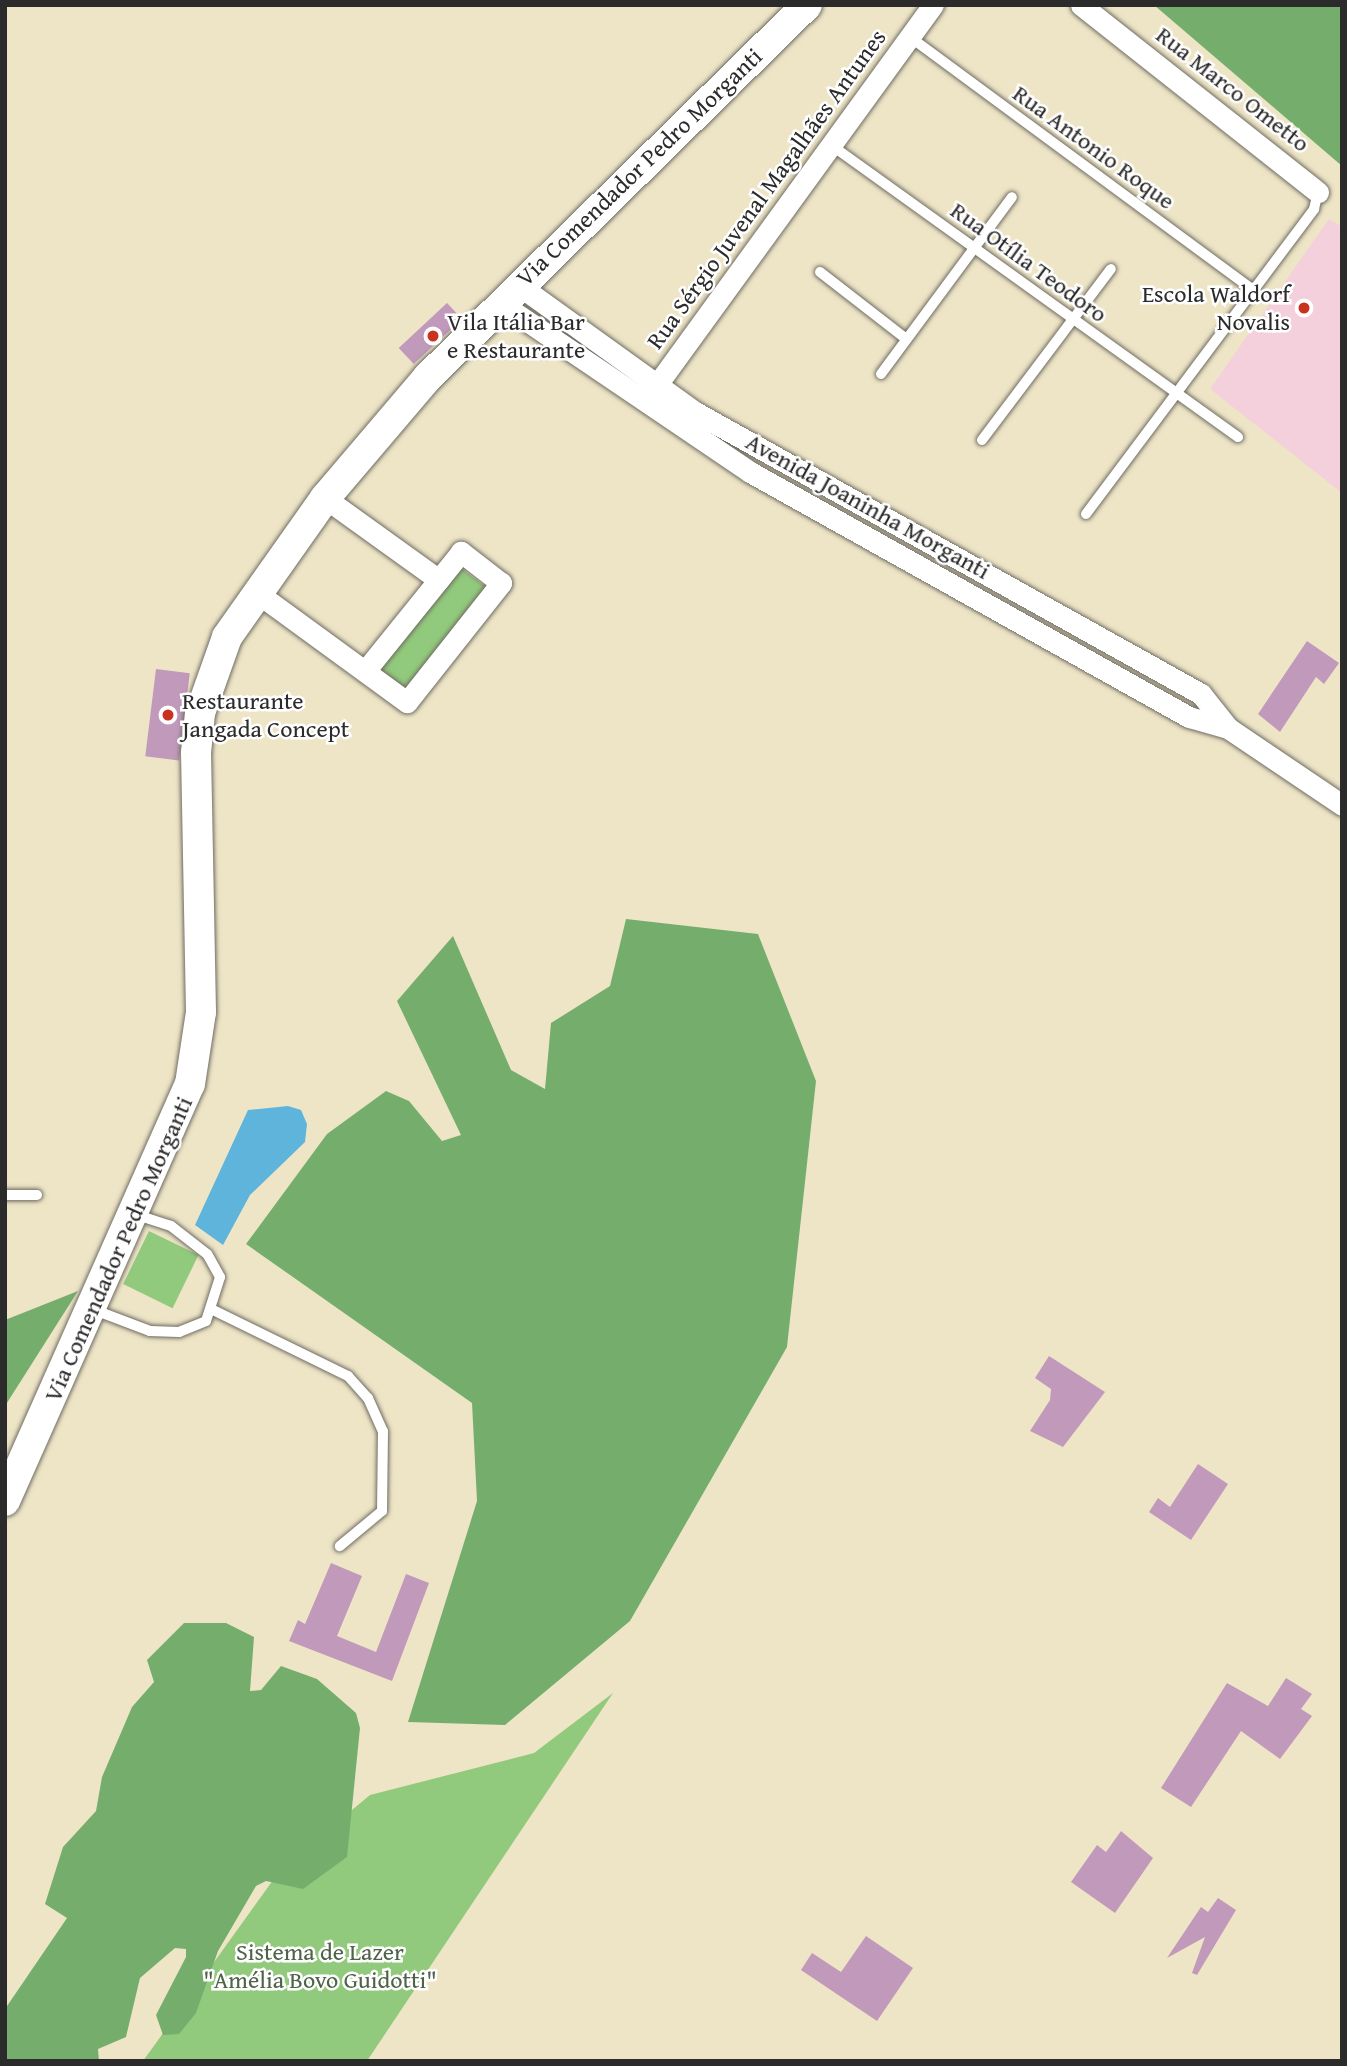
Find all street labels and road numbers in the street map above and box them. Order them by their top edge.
street label: Rua Marco Ometto [1151,20,1315,158]
street label: Rua Sérgio Juvenal Magalhães Antunes [640,23,892,355]
street label: Via Comendador Pedro Morganti [510,42,768,292]
street label: Rua Antonio Roque [1008,79,1180,215]
street label: Rua Otília Teodoro [945,196,1113,328]
street label: Avenida Joaninha Morganti [741,427,995,585]
street label: Via Comendador Pedro Morganti [38,1092,198,1406]

